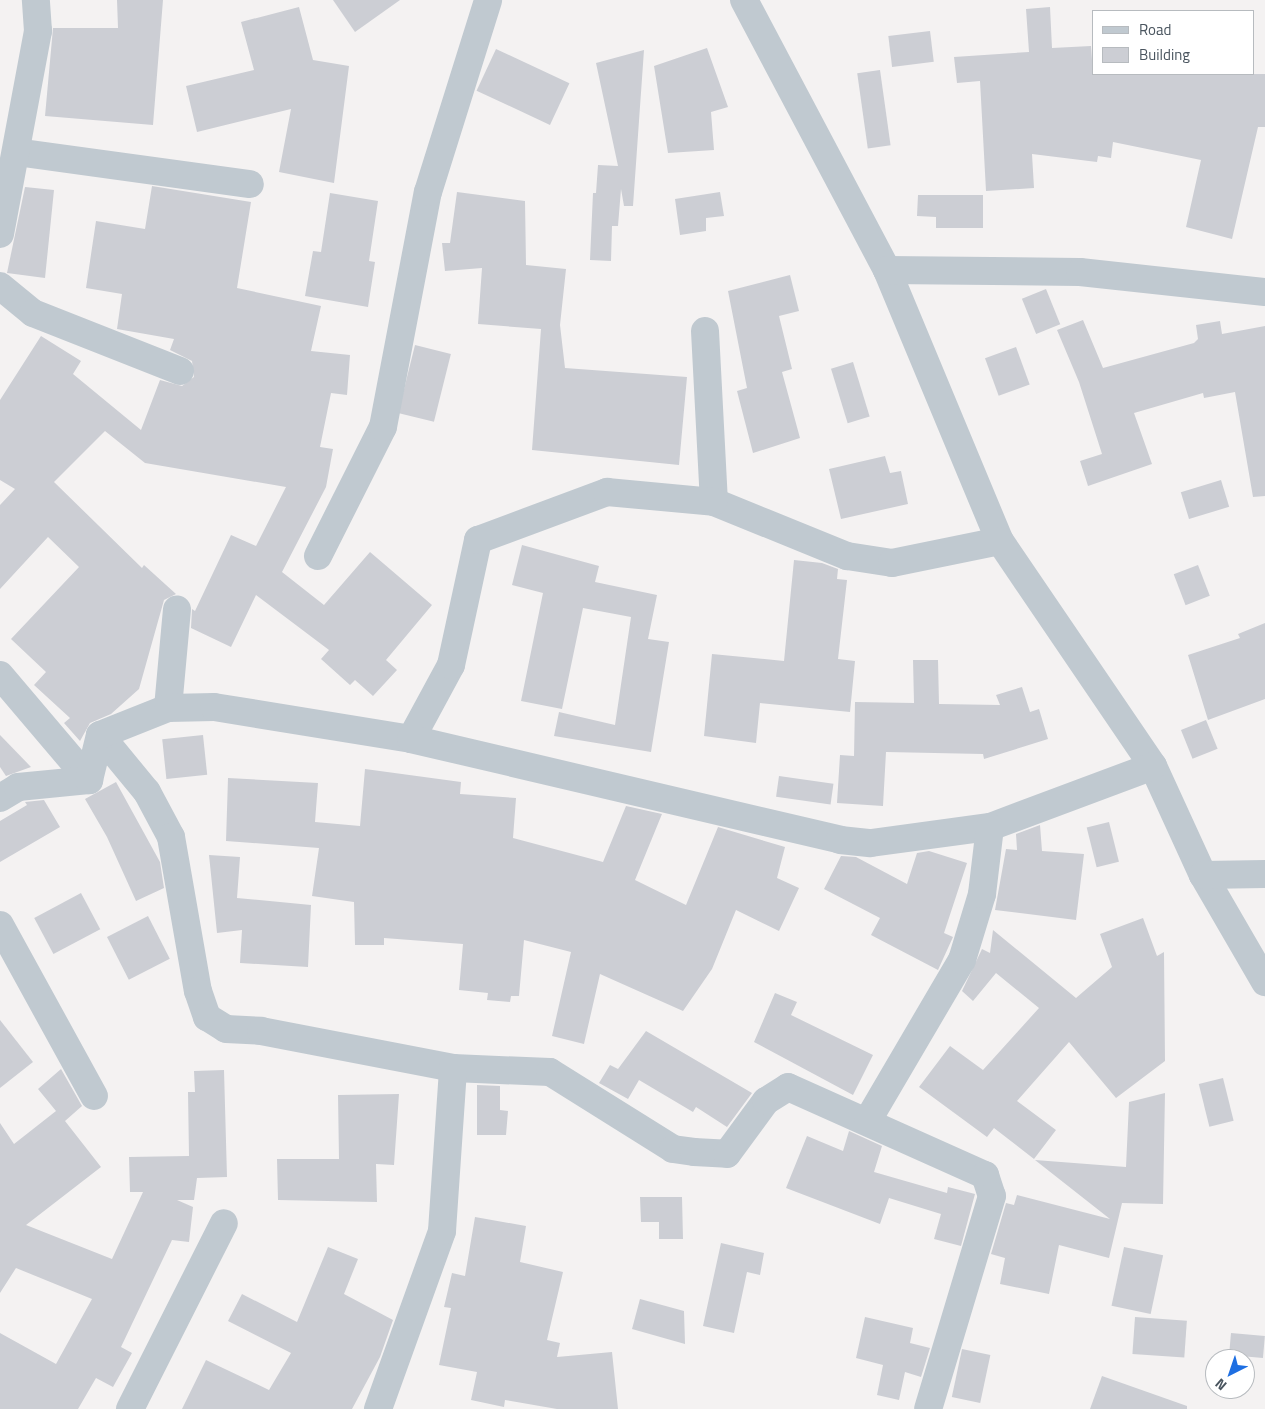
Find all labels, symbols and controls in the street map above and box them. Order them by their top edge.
legend [1092,10,1255,75]
text: Road [1139,18,1171,41]
text: Building [1139,43,1190,66]
north arrow [1205,1349,1255,1399]
text: N [1210,1374,1231,1396]

